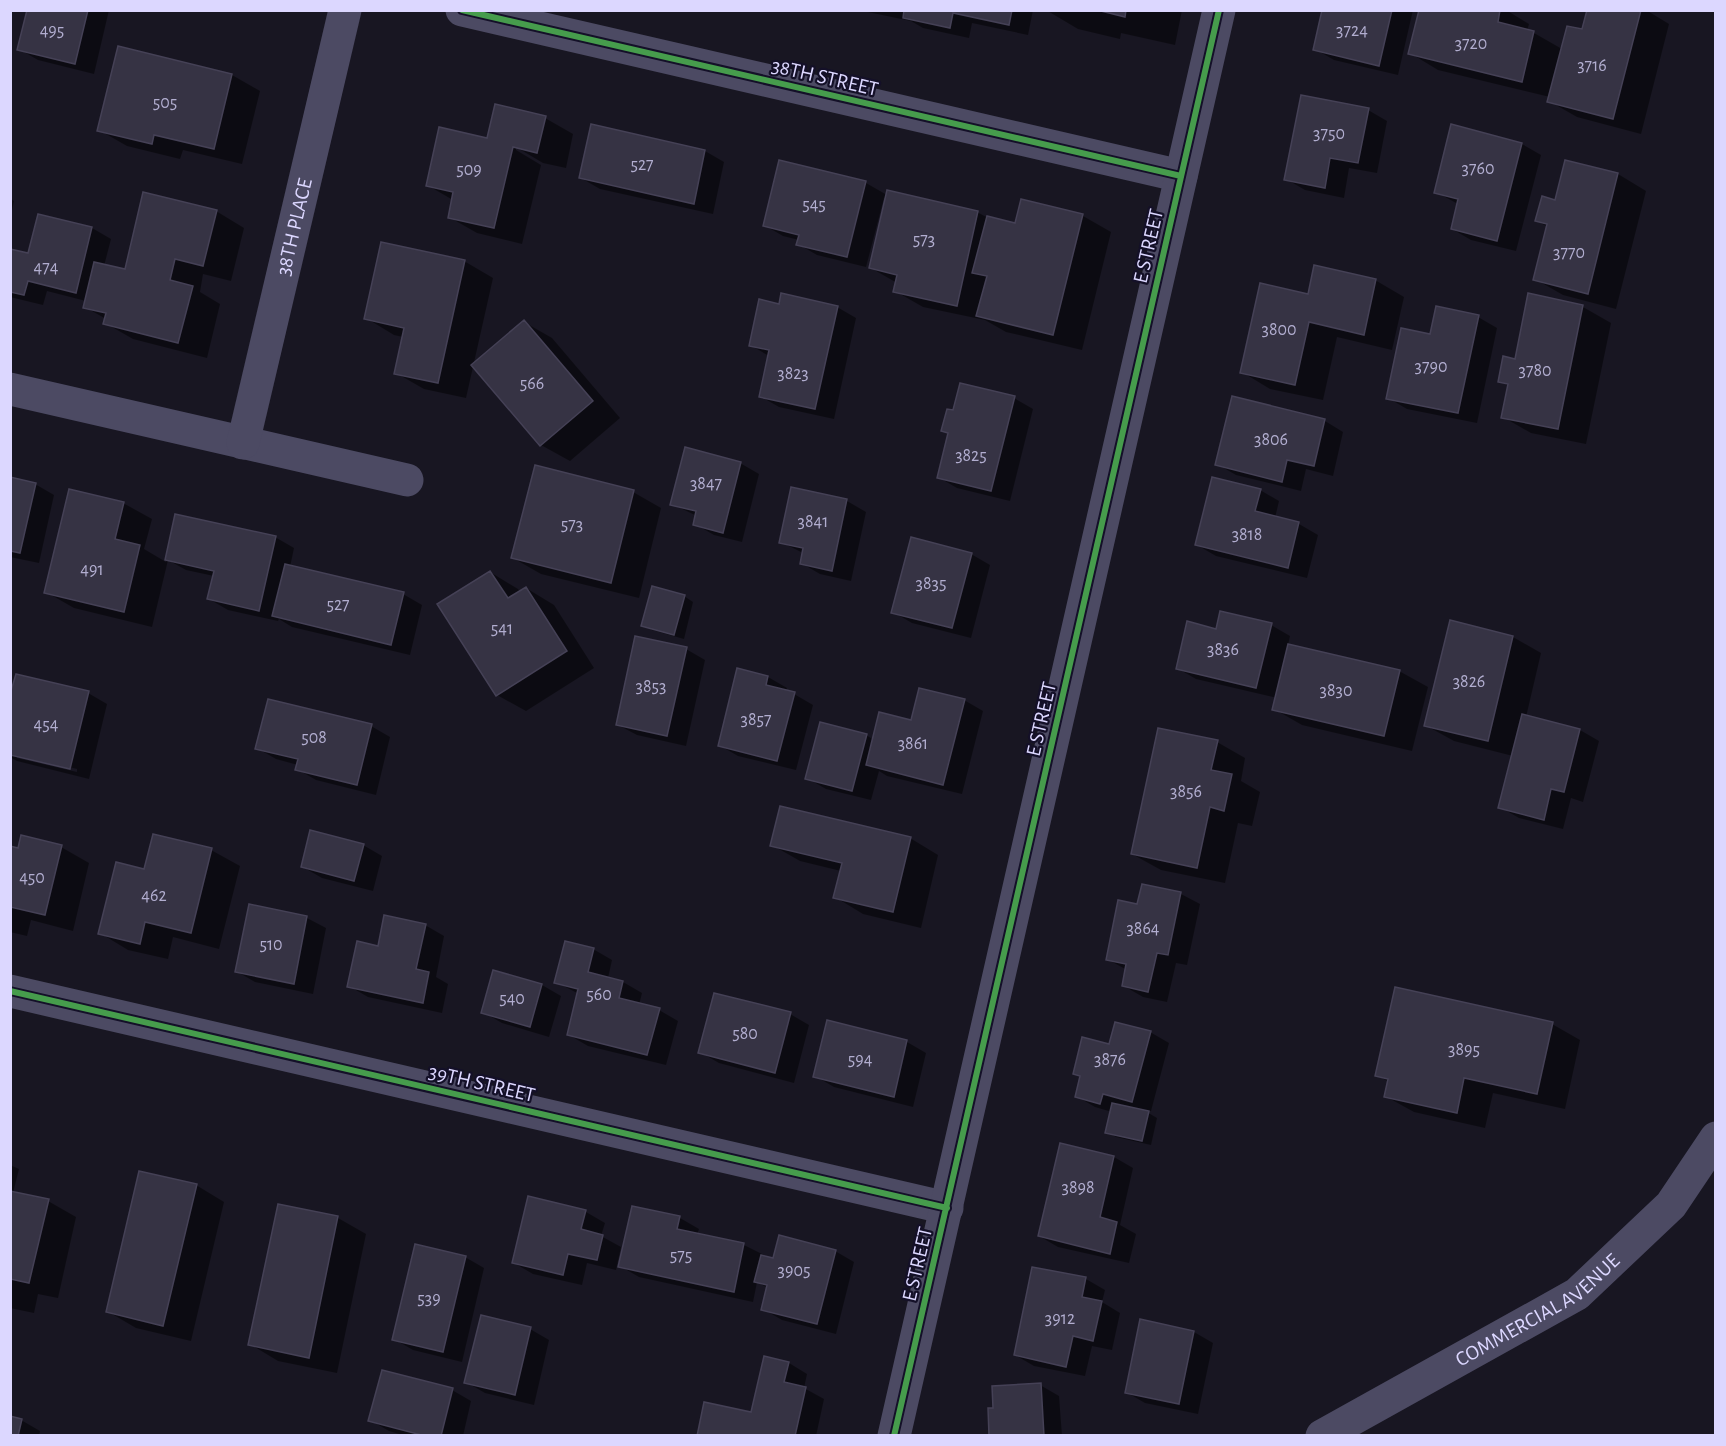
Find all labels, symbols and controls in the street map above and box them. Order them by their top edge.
house number: 495 [40,22,64,40]
house number: 3724 [1336,22,1368,40]
house number: 3720 [1455,35,1487,53]
street label: 38TH STREET [770,55,880,100]
house number: 3716 [1577,57,1607,75]
house number: 505 [153,94,177,112]
house number: 3750 [1313,125,1345,143]
house number: 527 [630,156,654,174]
house number: 3760 [1462,160,1494,178]
house number: 509 [456,161,482,179]
street label: 38TH PLACE [273,176,316,278]
house number: 545 [802,196,826,214]
street label: E STREET [1130,207,1167,285]
house number: 573 [913,231,935,249]
house number: 3770 [1553,244,1585,262]
house number: 474 [34,259,59,277]
house number: 3800 [1262,321,1296,339]
house number: 3790 [1415,358,1447,376]
house number: 3780 [1519,362,1551,380]
house number: 3823 [777,365,809,383]
house number: 566 [520,375,544,393]
house number: 3806 [1254,431,1288,449]
house number: 3825 [955,447,987,465]
house number: 3847 [690,475,722,493]
house number: 3841 [798,513,828,531]
house number: 573 [561,516,583,534]
house number: 3818 [1232,526,1262,544]
house number: 491 [80,561,104,579]
house number: 3835 [916,575,946,593]
house number: 527 [326,596,350,614]
house number: 541 [491,620,513,638]
house number: 3836 [1207,641,1239,659]
house number: 3826 [1453,673,1485,691]
house number: 3853 [636,678,666,696]
street label: E STREET [1023,680,1060,758]
house number: 3830 [1320,682,1352,700]
house number: 3857 [741,711,771,729]
house number: 454 [34,716,59,734]
house number: 508 [301,729,327,747]
house number: 3861 [898,735,928,753]
house number: 3856 [1170,783,1202,801]
house number: 450 [19,869,45,887]
house number: 462 [141,887,167,905]
house number: 3864 [1126,920,1160,938]
house number: 510 [259,936,283,954]
house number: 560 [586,986,612,1004]
house number: 540 [499,990,525,1008]
house number: 580 [732,1025,758,1043]
house number: 3895 [1448,1041,1480,1059]
house number: 594 [848,1051,873,1069]
house number: 3876 [1094,1051,1126,1069]
street label: 39TH STREET [427,1061,537,1106]
house number: 3898 [1062,1179,1094,1197]
street label: E STREET [899,1225,936,1303]
house number: 575 [670,1247,692,1265]
street label: COMMERCIAL AVENUE [1452,1250,1624,1370]
house number: 3905 [778,1262,810,1280]
house number: 539 [417,1290,441,1308]
house number: 3912 [1045,1310,1075,1328]

